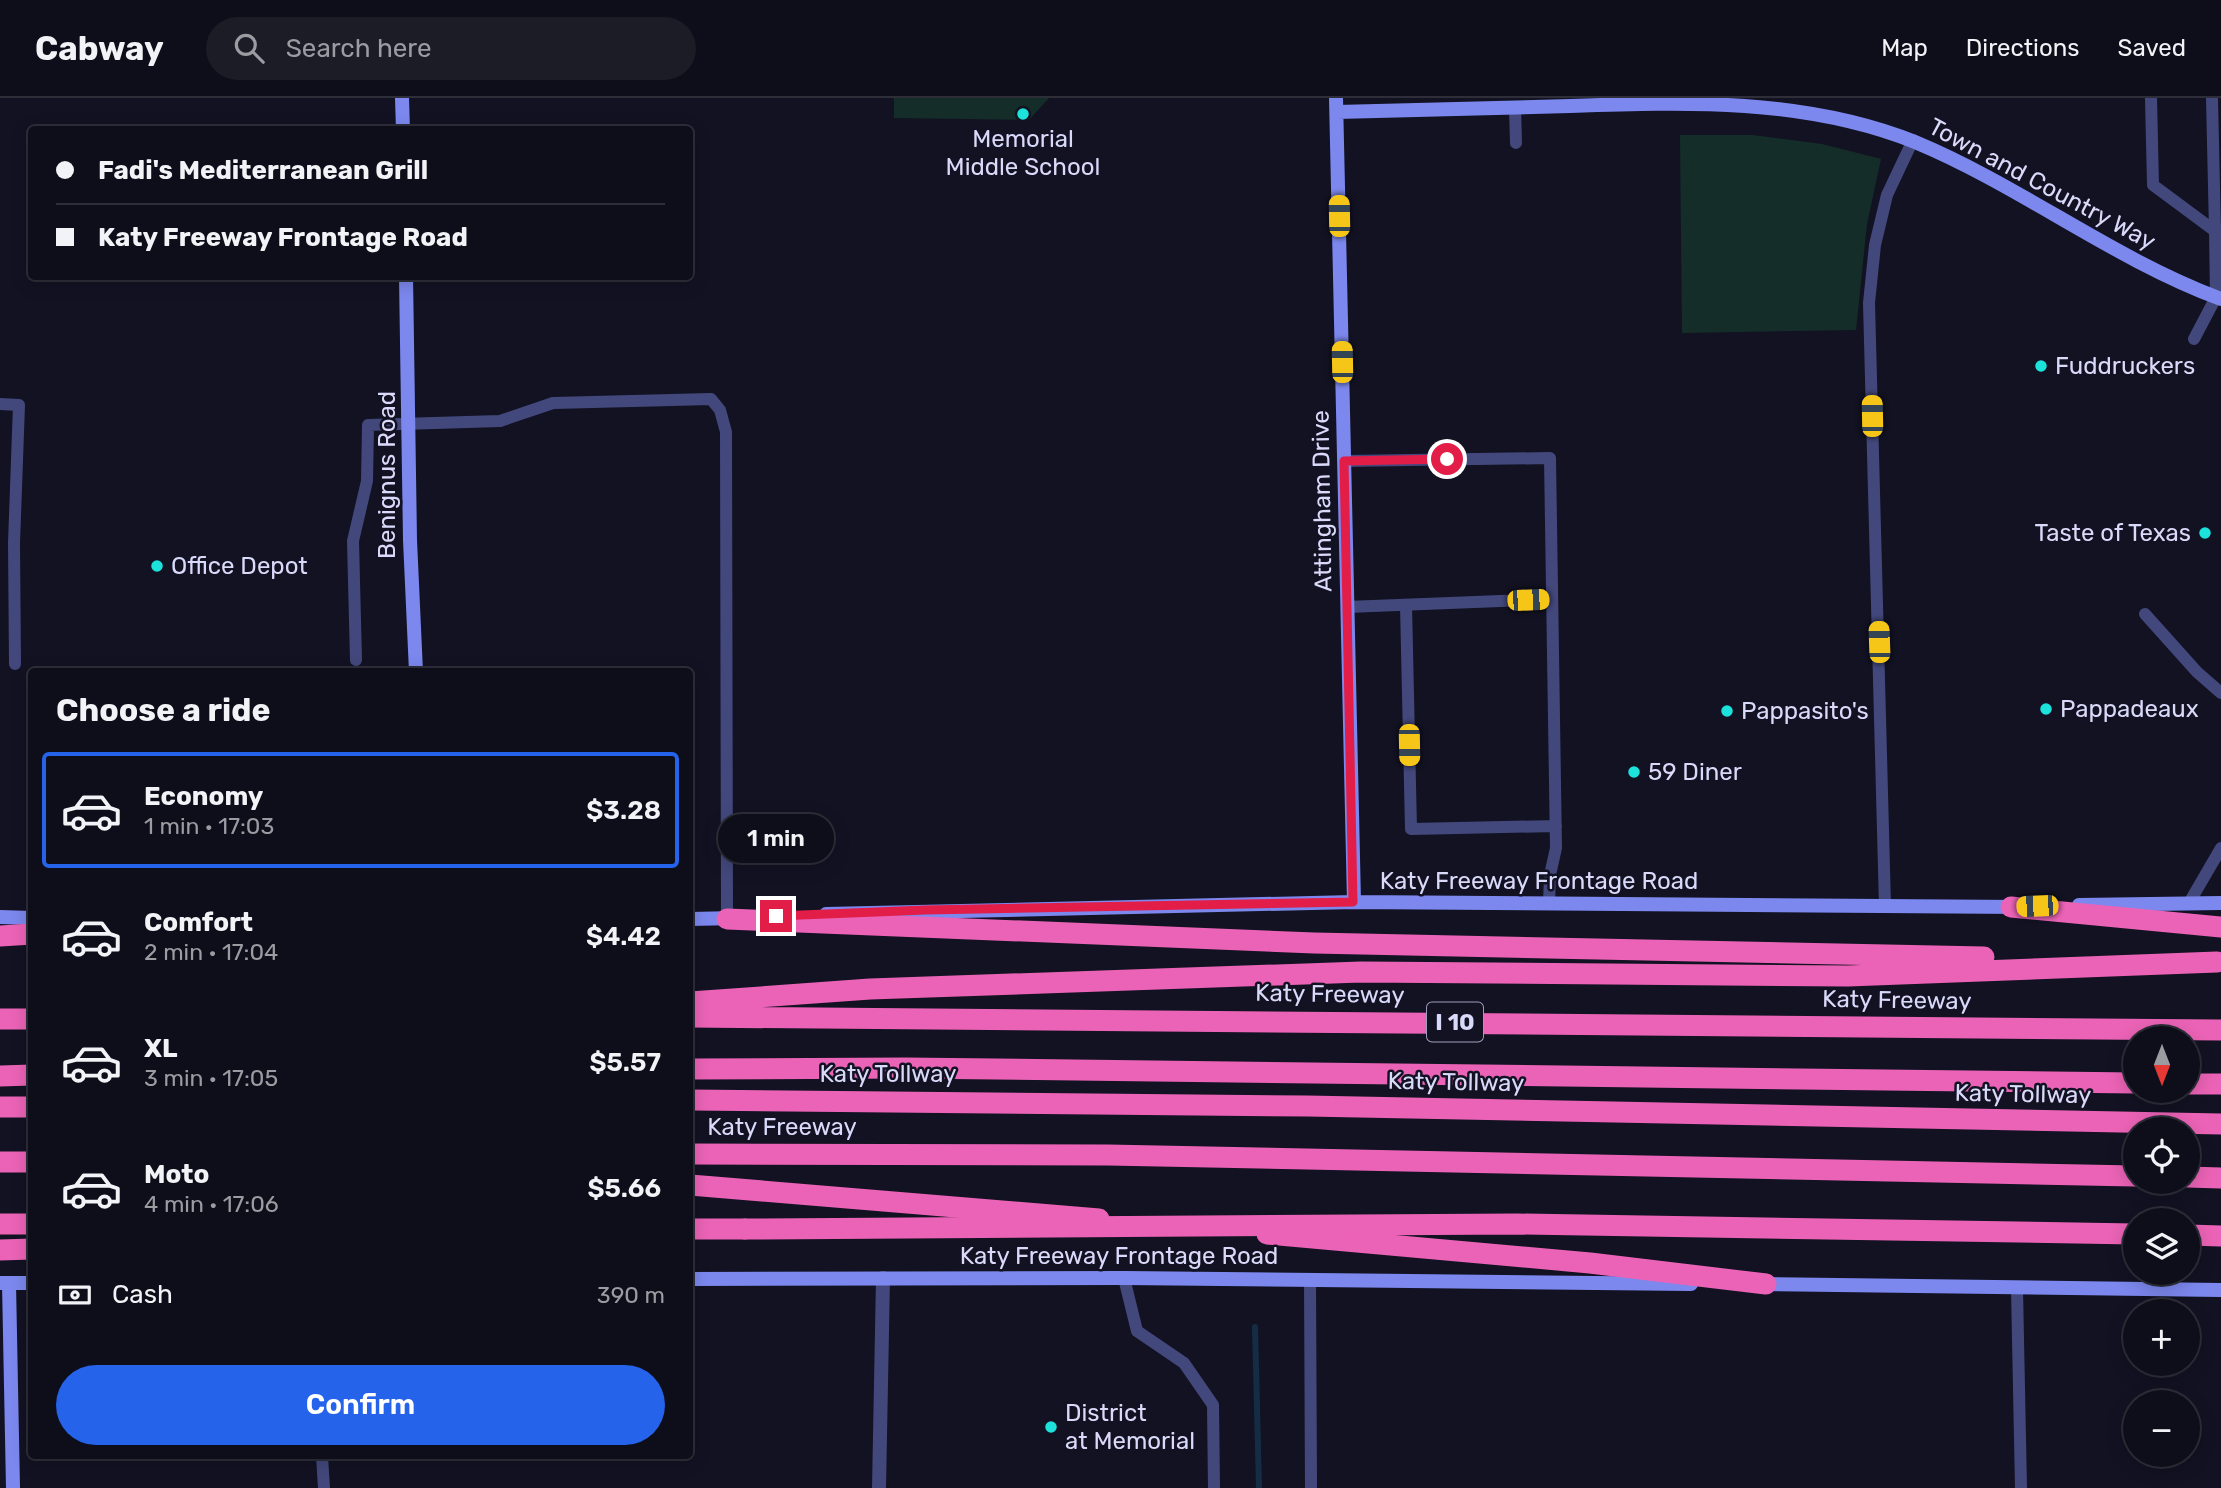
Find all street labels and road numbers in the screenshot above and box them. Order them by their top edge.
street label: Town and Country Way [1924,112,2160,256]
street label: Benignus Road [373,391,401,559]
street label: Attingham Drive [1306,410,1338,592]
street label: Katy Freeway Frontage Road [1380,867,1698,895]
street label: Katy Freeway [1255,979,1405,1009]
street label: Katy Freeway [1822,985,1972,1015]
road number: I 10 [1427,1002,1483,1042]
street label: Katy Tollway [820,1060,956,1088]
street label: Katy Tollway [1387,1067,1525,1097]
street label: Katy Tollway [1954,1079,2092,1109]
street label: Katy Freeway [707,1113,857,1141]
street label: Katy Freeway Frontage Road [960,1242,1278,1270]

